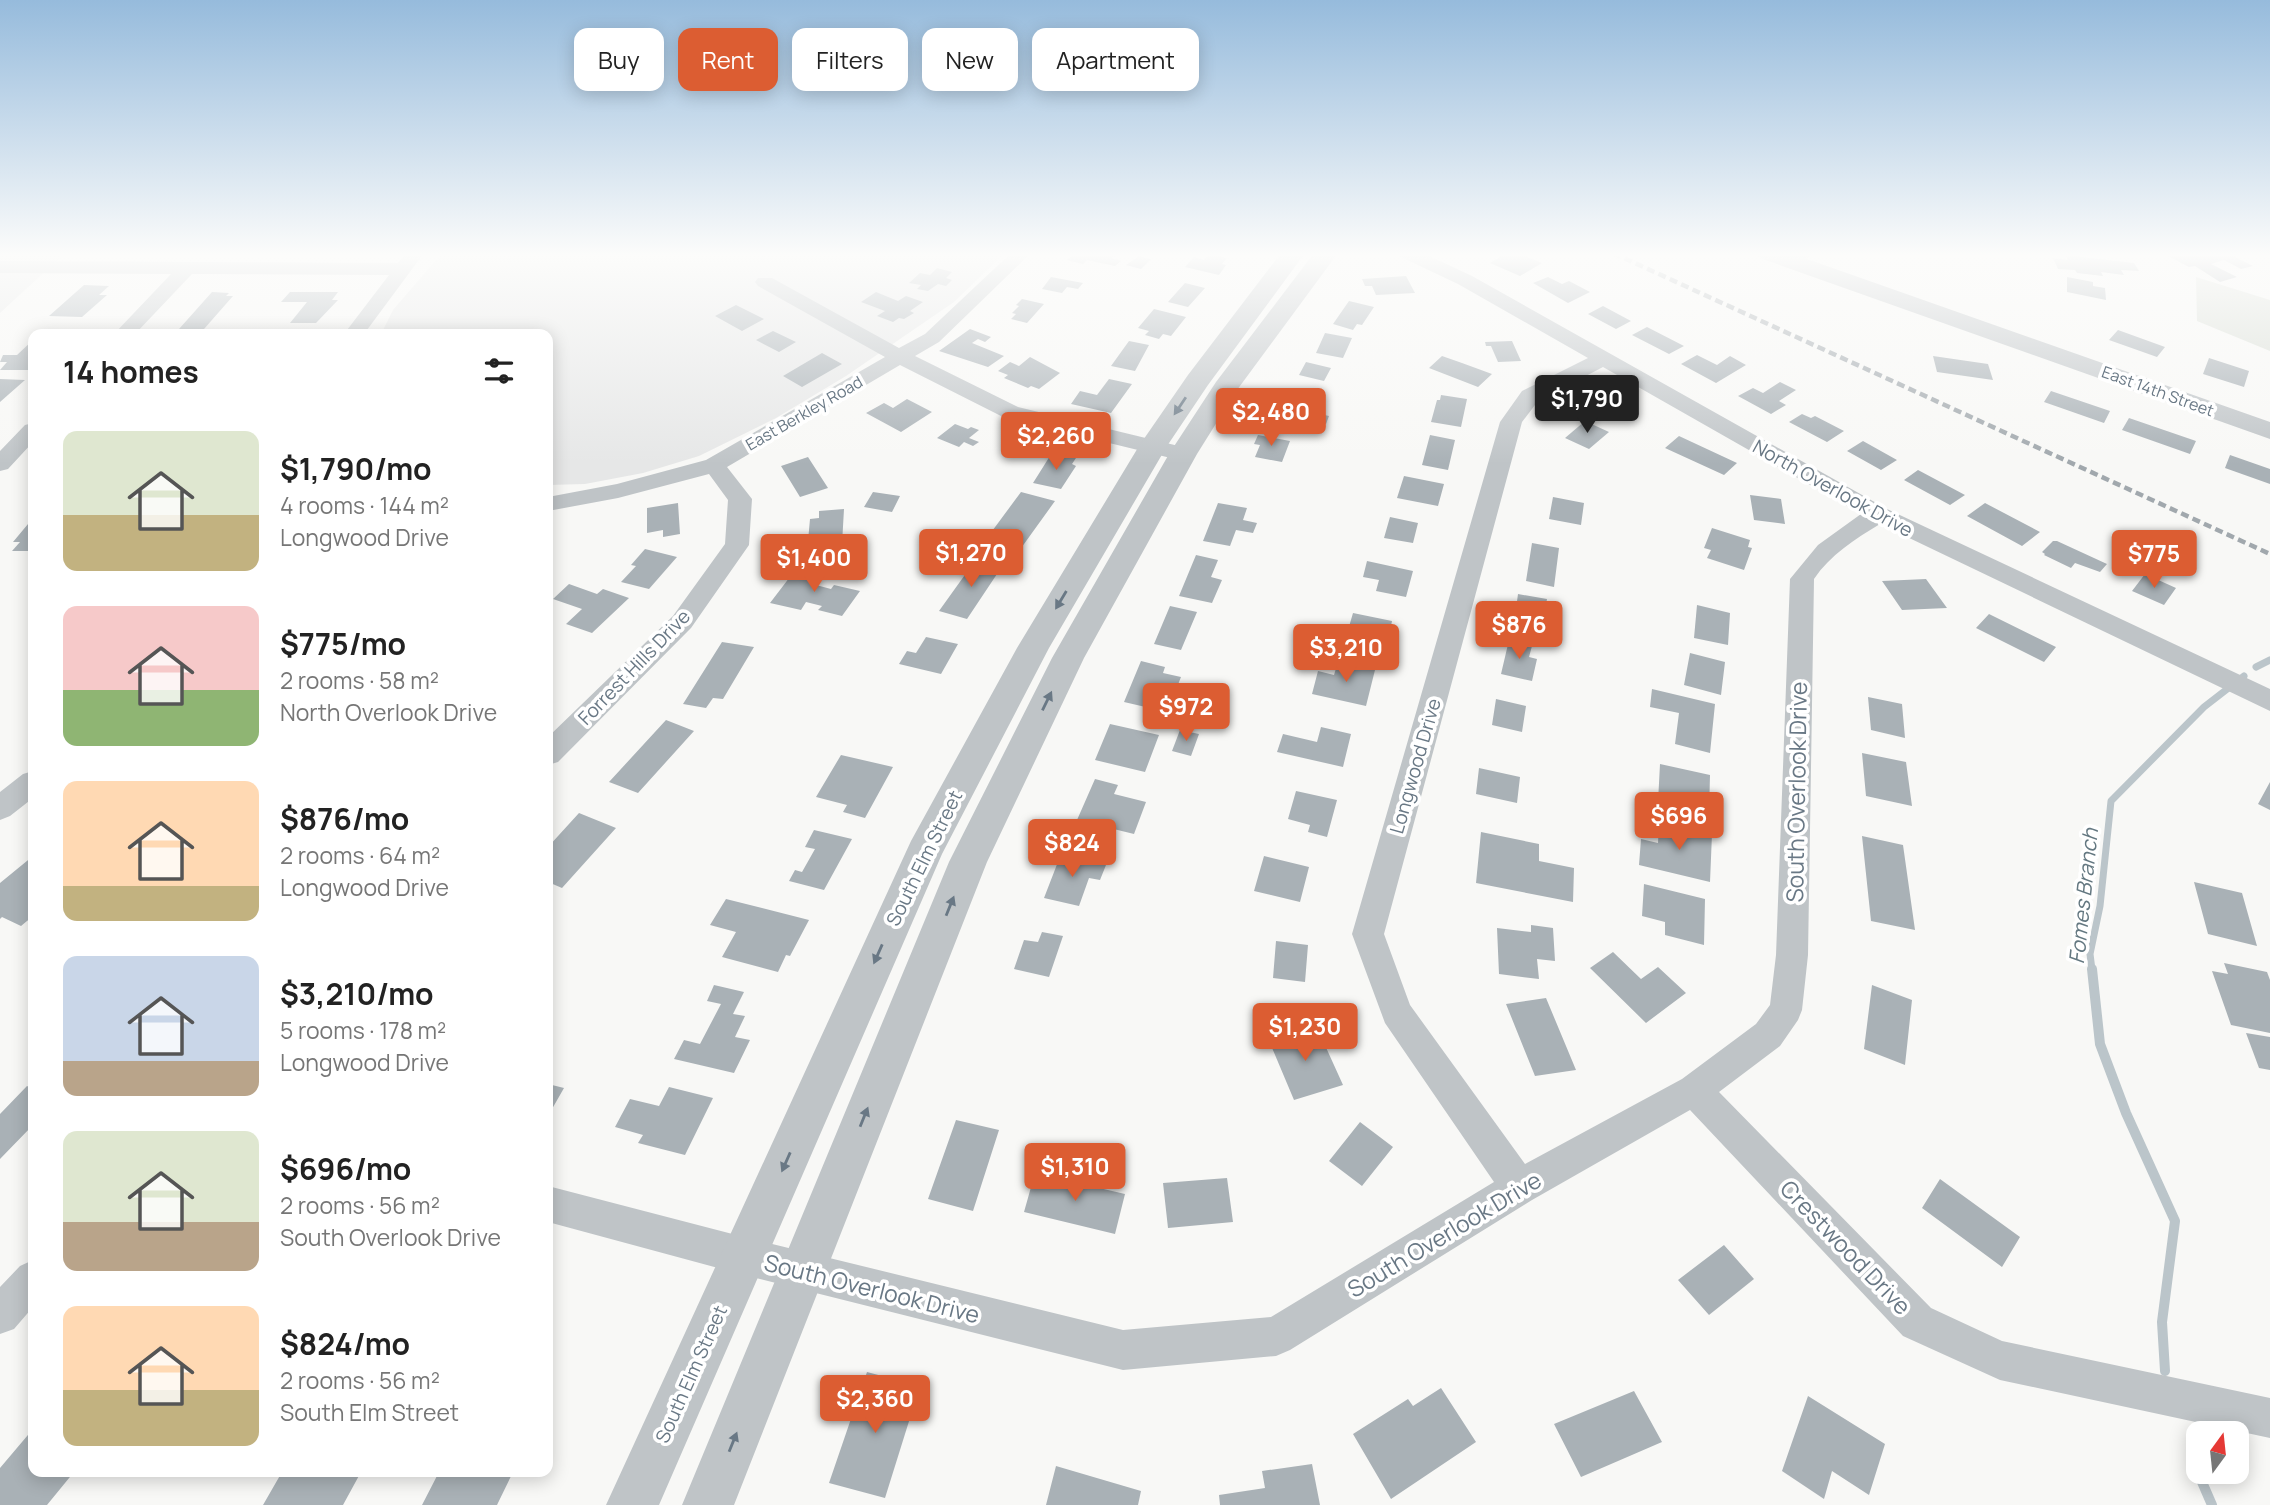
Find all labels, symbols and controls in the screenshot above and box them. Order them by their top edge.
chip: Buy [574,28,664,91]
chip: Rent [678,28,778,91]
chip: Filters [792,28,908,91]
chip: New [922,28,1018,91]
chip: Apartment [1032,28,1199,91]
text: 14 homes [63,351,199,392]
icon: filters [480,352,518,390]
street label: East 14th Street [2099,361,2217,421]
street label: East Berkley Road [742,371,866,455]
pin: $1,790 [1530,376,1644,435]
text: $1,790 [1551,382,1623,414]
pin: $2,480 [1214,388,1328,448]
text: $2,480 [1232,395,1310,427]
one-way arrow [1173,397,1187,415]
pin: $2,260 [999,412,1113,472]
text: $2,260 [1017,419,1095,451]
street label: North Overlook Drive [1748,433,1918,543]
text: $1,790/mo [280,448,432,489]
icon: home [119,459,203,543]
text: 4 rooms · 144 m² [280,489,449,521]
text: Longwood Drive [280,521,449,553]
pin: $1,270 [914,530,1028,589]
pin: $775 [2113,530,2195,590]
pin: $1,400 [757,534,871,594]
text: $1,270 [935,536,1007,568]
text: $775 [2128,537,2180,569]
text: $1,400 [777,541,851,573]
one-way arrow [1055,591,1068,610]
pin: $876 [1478,602,1560,661]
street label: Forrest Hills Drive [572,604,696,730]
text: $876 [1491,608,1547,640]
text: $775/mo [280,623,406,664]
pin: $3,210 [1289,624,1403,684]
text: $3,210 [1309,631,1383,663]
icon: home [119,634,203,718]
text: 2 rooms · 58 m² [280,664,439,696]
street label: South Overlook Drive [1778,681,1814,903]
pin: $972 [1145,684,1227,743]
text: $972 [1159,690,1213,722]
one-way arrow [1042,691,1053,711]
street label: Longwood Drive [1383,695,1447,837]
text: North Overlook Drive [280,696,497,728]
street label: South Elm Street [880,786,968,930]
pin: $696 [1638,792,1720,852]
text: $876/mo [280,798,409,839]
text: $696 [1651,799,1707,831]
icon: home [119,809,203,893]
pin: $824 [1031,820,1113,879]
water label: Fomes Branch [2062,825,2104,965]
text: $824 [1044,826,1100,858]
text: 2 rooms · 64 m² [280,839,440,871]
text: Longwood Drive [280,871,449,903]
one-way arrow [944,895,955,916]
one-way arrow [872,944,883,965]
text: $3,210/mo [280,973,434,1014]
icon: home [119,984,203,1068]
pin: $1,230 [1248,1004,1362,1063]
text: $1,230 [1269,1010,1341,1042]
text: 5 rooms · 178 m² [280,1014,446,1046]
text: Longwood Drive [280,1046,449,1078]
one-way arrow [858,1107,870,1127]
pin: $1,310 [1018,1144,1132,1203]
text: $696/mo [280,1148,411,1189]
text: $1,310 [1040,1150,1110,1182]
one-way arrow [780,1152,792,1172]
icon: home [119,1159,203,1243]
street label: South Overlook Drive [1341,1163,1547,1305]
street label: Crestwood Drive [1773,1173,1919,1321]
text: 2 rooms · 56 m² [280,1189,440,1221]
text: South Overlook Drive [280,1221,501,1253]
street label: South Overlook Drive [761,1246,983,1330]
street label: South Elm Street [649,1301,733,1447]
text: $824/mo [280,1323,410,1364]
icon: home [119,1334,203,1418]
text: 2 rooms · 56 m² [280,1364,440,1396]
pin: $2,360 [818,1376,932,1435]
text: $2,360 [836,1382,914,1414]
text: South Elm Street [280,1396,459,1428]
north arrow [2186,1421,2249,1484]
map controls [2186,1421,2249,1484]
one-way arrow [728,1431,739,1452]

